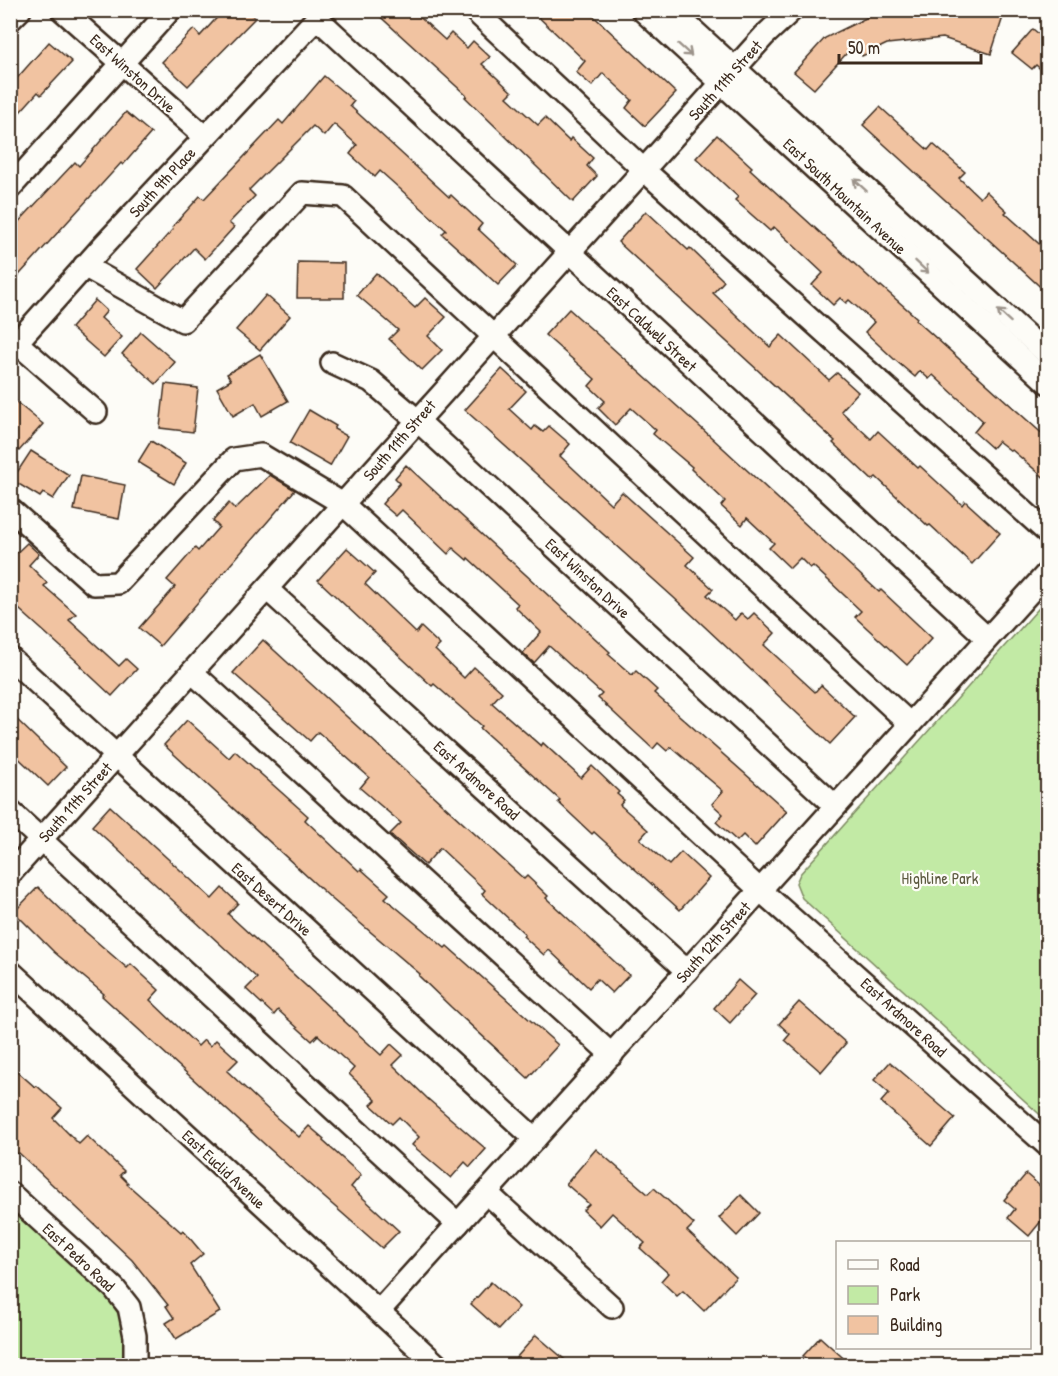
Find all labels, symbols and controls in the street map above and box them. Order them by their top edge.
scale bar [839,27,982,65]
street label: East Winston Drive [85,29,181,118]
street label: South 11th Street [683,35,767,125]
text: 50 m [848,35,880,60]
one-way arrow [678,43,693,57]
street label: East South Mountain Avenue [779,133,912,259]
street label: South 9th Place [124,142,201,222]
one-way arrow [853,178,868,192]
one-way arrow [914,260,929,274]
street label: East Caldwell Street [602,281,702,377]
one-way arrow [997,309,1012,323]
street label: South 11th Street [358,394,441,485]
street label: East Winston Drive [541,533,636,623]
street label: East Ardmore Road [429,735,525,825]
street label: South 11th Street [33,757,117,847]
street label: East Desert Drive [227,857,317,941]
park label: Highline Park [902,867,979,889]
street label: South 12th Street [671,896,756,987]
street label: East Ardmore Road [856,972,952,1062]
street label: East Euclid Avenue [177,1125,271,1214]
street label: East Pedro Road [38,1218,120,1296]
legend [836,1241,1031,1349]
text: Road [890,1252,920,1277]
text: Park [890,1282,921,1307]
text: Building [890,1312,942,1337]

